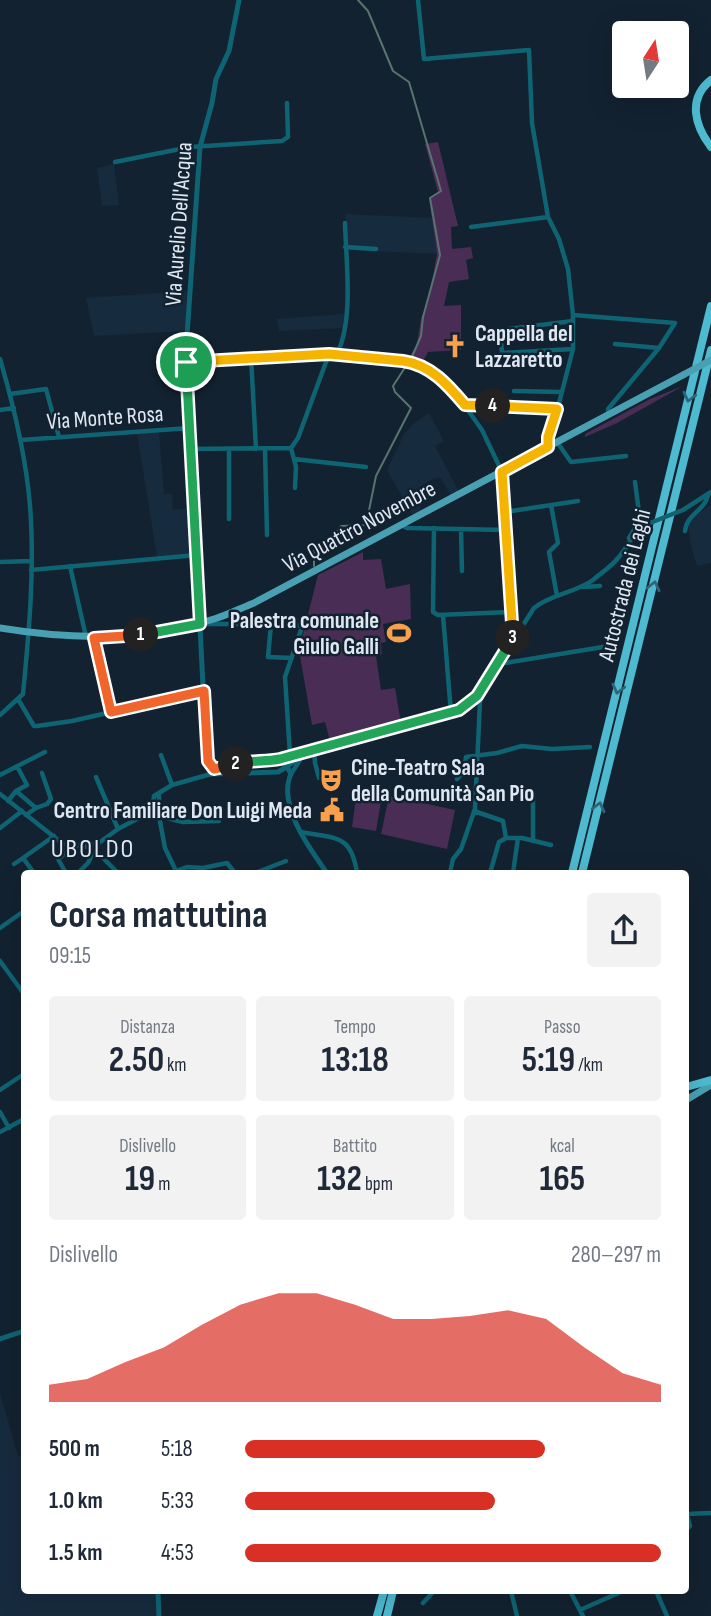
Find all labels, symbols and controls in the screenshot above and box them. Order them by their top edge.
north arrow [612,21,690,98]
map controls [612,21,689,98]
street label: Via Aurelio Dell'Acqua [159,141,199,307]
place label: Cappella del Lazzaretto [475,320,573,374]
pin [156,332,216,392]
church icon: Cappella del Lazzaretto [441,332,469,360]
icon: arrive [167,343,205,381]
pin: 4 [476,388,510,424]
one-way arrow [683,390,697,402]
text: 4 [488,394,497,417]
street label: Via Monte Rosa [46,400,164,436]
street label: Via Quattro Novembre [278,475,441,579]
street label: Autostrada dei Laghi [592,506,657,665]
one-way arrow [646,580,660,592]
place label: Palestra comunale Giulio Galli [230,607,379,661]
pin: 1 [124,618,158,652]
sports icon: Palestra comunale Giulio Galli [385,619,413,647]
pin: 3 [496,620,530,656]
text: 1 [137,623,144,646]
text: 3 [508,626,517,649]
one-way arrow [612,683,626,695]
pin: 2 [218,746,254,782]
text: 2 [231,752,240,775]
place label: Cine-Teatro Sala della Comunità San Pio [351,754,534,808]
theatre icon: Cine-Teatro Sala della Comunità San Pio [317,766,345,794]
public building icon: Centro Familiare Don Luigi Meda [318,796,346,824]
place label: Centro Familiare Don Luigi Meda [53,797,312,825]
one-way arrow [591,801,605,813]
district label: UBOLDO [51,834,135,865]
text: Corsa mattutina [49,893,267,938]
button: share [587,893,661,967]
text: 09:15 [49,942,91,970]
text: Distanza [120,1016,175,1039]
text: Tempo [334,1016,376,1039]
text: Passo [544,1016,581,1039]
text: 2.50 [109,1039,164,1082]
text: 13:18 [321,1039,389,1082]
text: 5:19 [522,1039,575,1082]
text: km [164,1054,187,1077]
text: /km [575,1054,603,1077]
text: Dislivello [119,1135,176,1158]
text: Battito [333,1135,377,1158]
text: kcal [550,1135,575,1158]
text: 19 [125,1158,155,1201]
text: 132 [317,1158,362,1201]
text: 165 [540,1158,585,1201]
text: m [155,1173,170,1196]
text: bpm [362,1173,393,1196]
text: Dislivello [49,1241,118,1269]
text: 280–297 m [571,1241,661,1269]
text: 500 m [49,1435,100,1463]
text: 5:18 [161,1435,193,1463]
text: 1.0 km [49,1487,103,1515]
text: 5:33 [161,1487,194,1515]
text: 1.5 km [49,1539,102,1567]
text: 4:53 [161,1539,194,1567]

